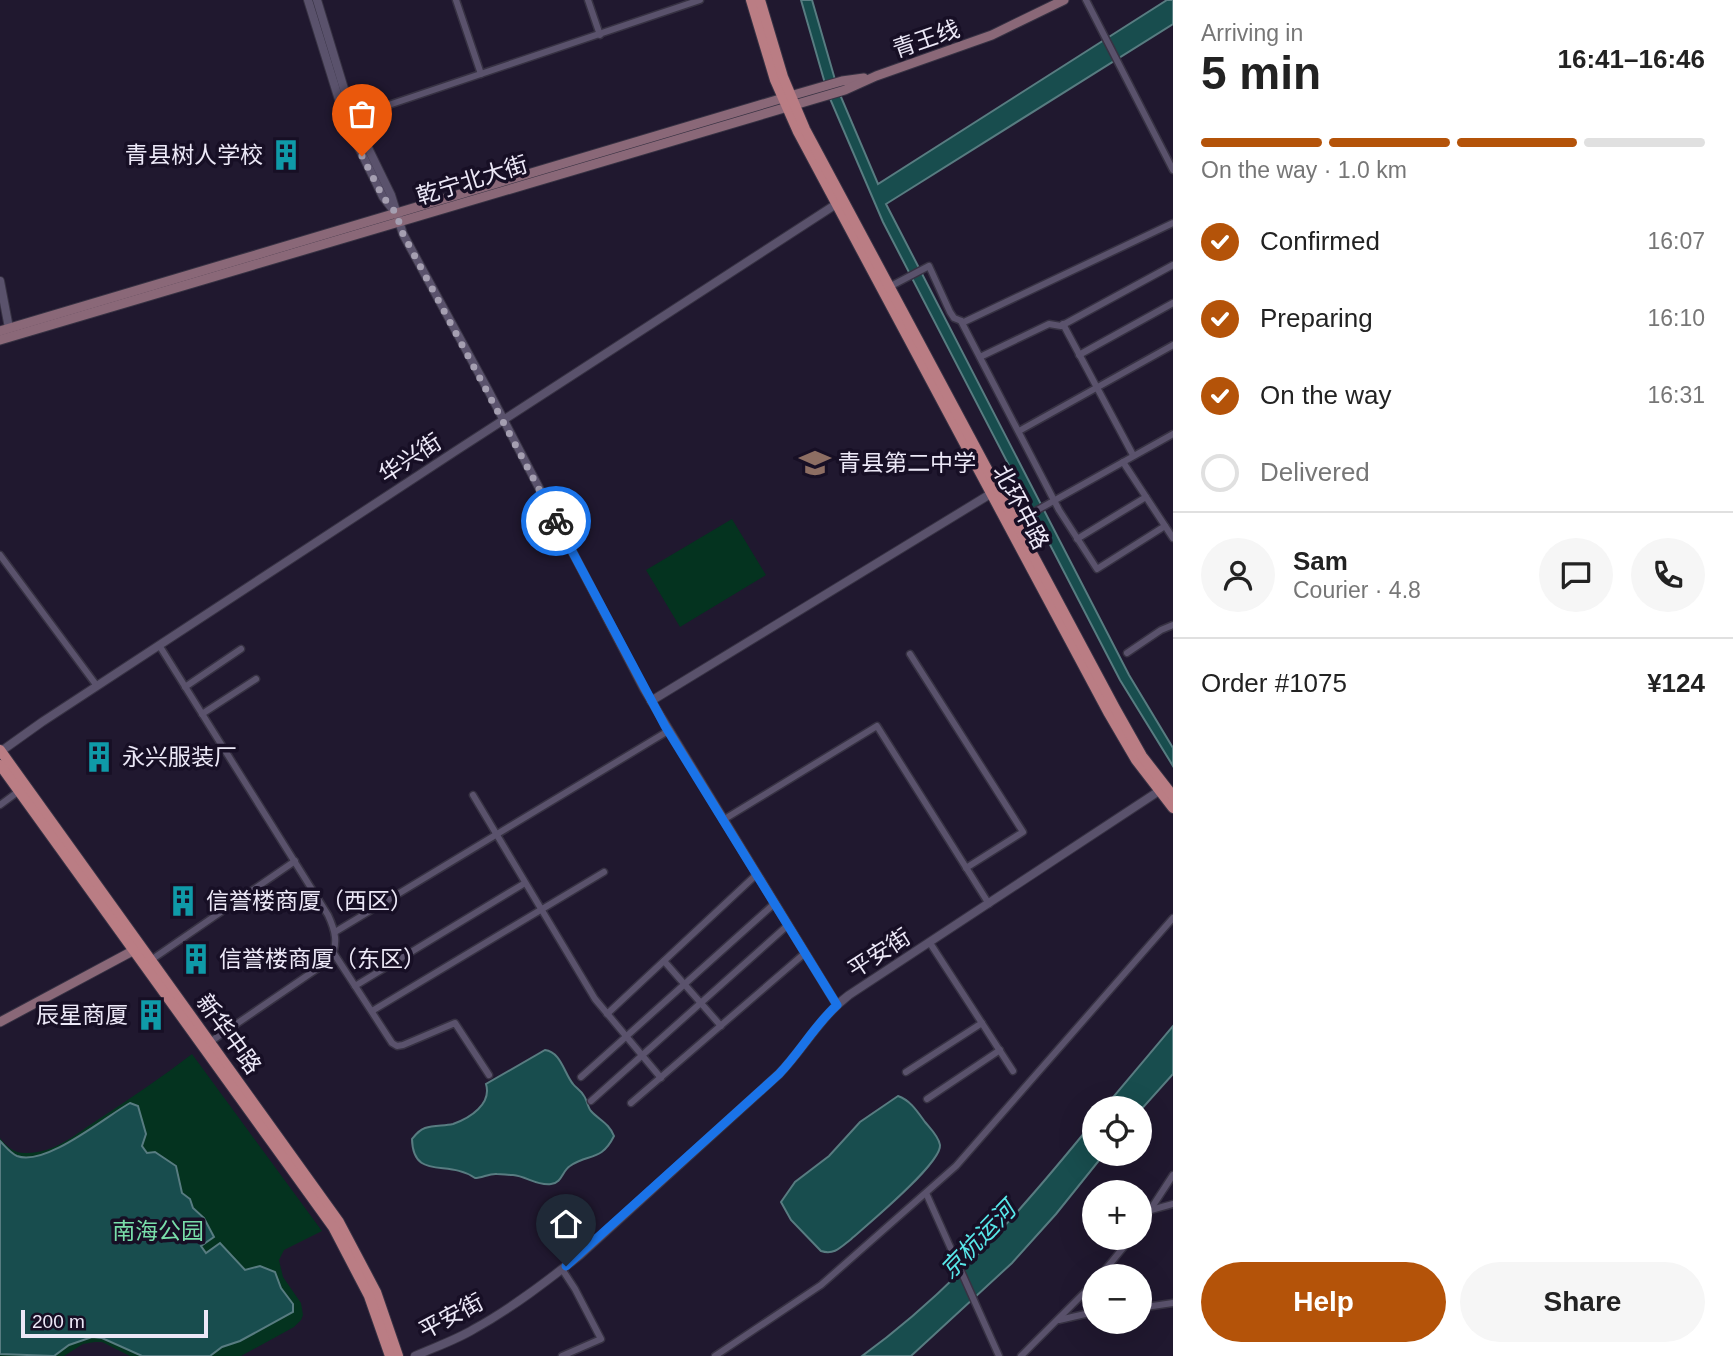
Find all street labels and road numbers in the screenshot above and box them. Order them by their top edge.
street label: 青王线 [889,15,963,63]
street label: 乾宁北大街 [413,151,531,209]
street label: 华兴街 [374,428,446,488]
street label: 北环中路 [988,460,1054,554]
street label: 平安街 [843,923,915,983]
street label: 新华中路 [191,989,267,1079]
street label: 平安街 [414,1288,488,1344]

